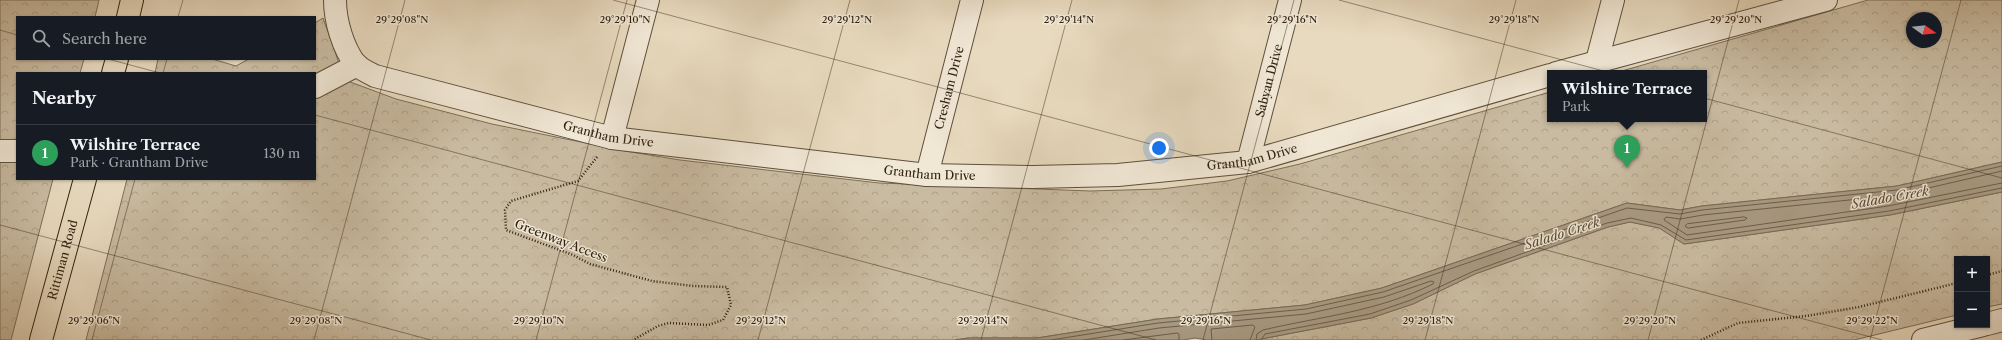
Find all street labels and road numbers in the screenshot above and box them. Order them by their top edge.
street label: Sabyan Drive [1252,42,1285,119]
street label: Cresham Drive [931,44,967,131]
street label: Grantham Drive [561,118,655,150]
street label: Grantham Drive [1206,140,1299,173]
street label: Grantham Drive [883,162,976,183]
street label: Greenway Access [513,216,610,265]
street label: Rittiman Road [44,217,81,302]

